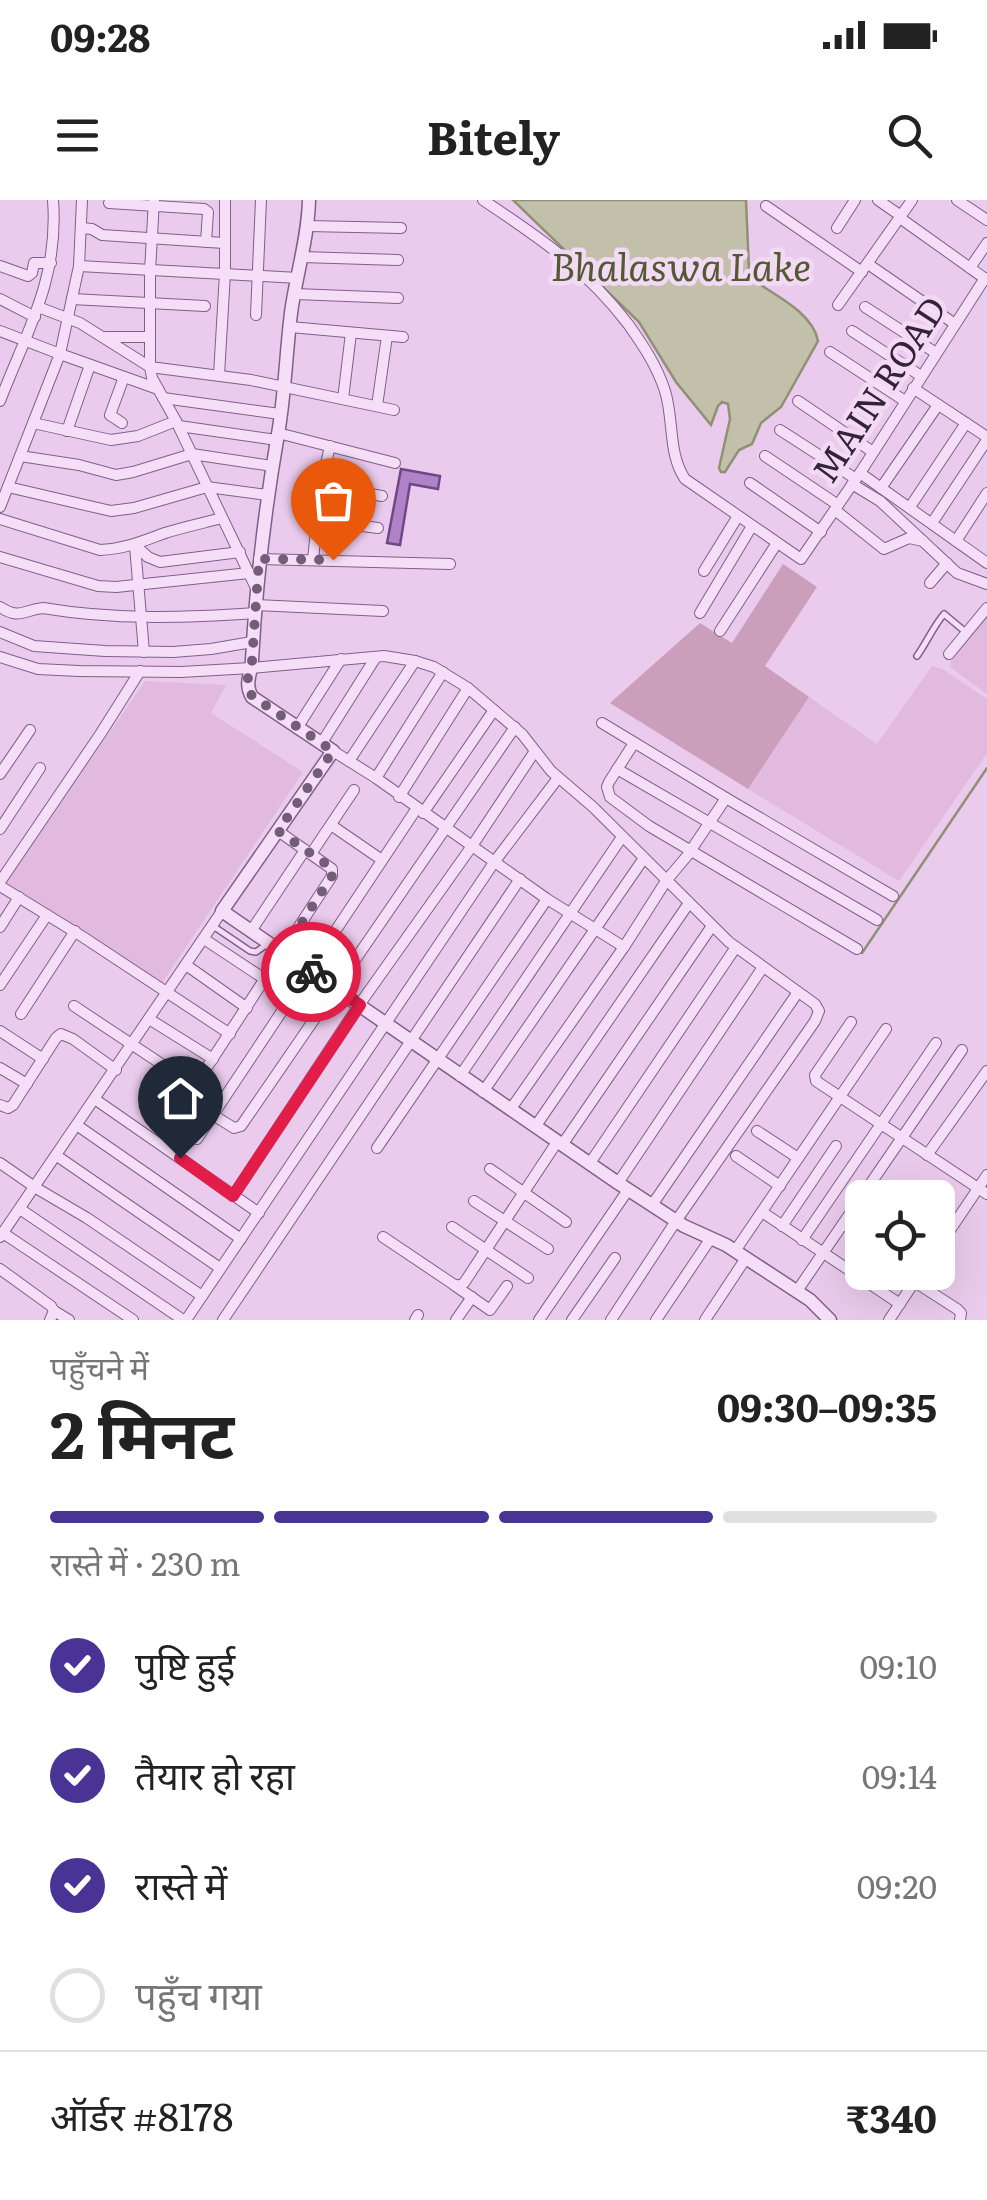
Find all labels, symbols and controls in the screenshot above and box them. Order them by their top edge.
text: 09:28 [50,7,150,64]
text: Bitely [427,102,560,169]
icon: menu [50,108,105,163]
icon: search [882,108,937,163]
water label: Bhalaswa Lake [551,236,811,293]
street label: MAIN ROAD [798,285,957,492]
pin [291,458,376,561]
icon: bag [306,473,361,528]
courier [261,922,361,1022]
icon: bike [284,945,339,1000]
pin [138,1056,223,1159]
icon: home [153,1071,208,1126]
map controls [845,1180,955,1290]
button: locate [845,1180,955,1290]
text: पहुँचने में [50,1342,149,1390]
text: 09:30–09:35 [717,1377,937,1434]
text: 2 मिनट [50,1382,234,1479]
text: रास्ते में · 230 m [50,1538,241,1586]
text: पुष्टि हुई [135,1635,235,1692]
icon: check [50,1638,105,1693]
text: 09:10 [860,1641,937,1689]
text: तैयार हो रहा [135,1745,295,1802]
icon: check [50,1748,105,1803]
text: 09:14 [862,1751,937,1799]
text: रास्ते में [135,1855,227,1912]
icon: check [50,1858,105,1913]
text: 09:20 [857,1861,937,1909]
text: पहुँच गया [135,1965,262,2022]
text: ऑर्डर #8178 [50,2086,233,2143]
text: ₹340 [846,2088,937,2145]

